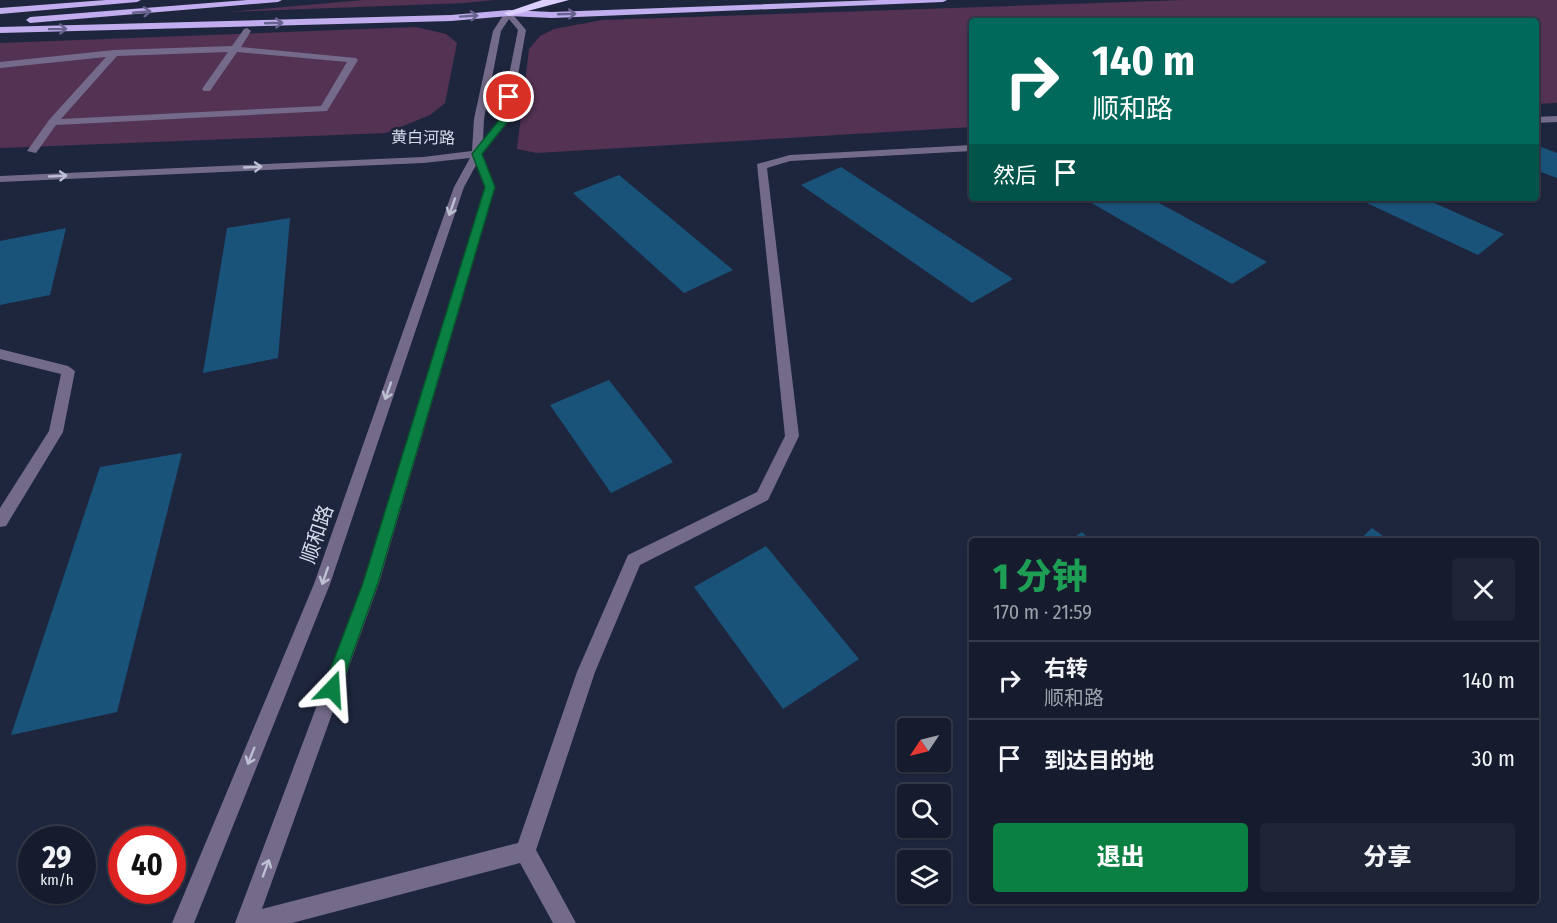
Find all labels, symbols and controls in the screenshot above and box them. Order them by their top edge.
one-way arrow [132,6,152,17]
one-way arrow [557,8,577,20]
one-way arrow [459,10,479,21]
one-way arrow [264,17,284,29]
one-way arrow [48,24,68,35]
text: 140 m [1092,36,1195,86]
icon: right [993,42,1071,120]
pin [483,71,534,122]
icon: arrive [492,80,525,113]
text: 顺和路 [1092,93,1173,125]
street label: 黄白河路 [391,127,455,148]
icon: arrive [1049,156,1082,189]
one-way arrow [243,162,263,173]
text: 然后 [993,162,1037,189]
one-way arrow [48,171,68,182]
one-way arrow [446,197,457,216]
one-way arrow [382,381,393,400]
street label: 顺和路 [296,502,338,566]
text: 1 分钟 [993,555,1088,599]
button: close [1452,558,1515,621]
one-way arrow [318,566,329,584]
text: 170 m · 21:59 [993,600,1092,624]
text: 右转 [1044,655,1088,682]
position arrow [300,657,364,721]
icon: right [993,664,1026,697]
text: 140 m [1462,667,1515,694]
text: 顺和路 [1044,686,1104,710]
north arrow [897,718,951,772]
map controls [897,718,951,904]
icon: arrive [993,742,1026,775]
text: 30 m [1472,745,1515,772]
one-way arrow [245,747,256,765]
text: 到达目的地 [1044,747,1154,774]
button: search [897,784,951,838]
button: 退出 [993,823,1248,892]
button: 分享 [1260,823,1515,892]
speed limit sign: 40 [108,826,186,904]
text: 29 [42,840,72,876]
button: layers [897,850,951,904]
one-way arrow [261,859,272,878]
text: km/h [40,871,74,889]

